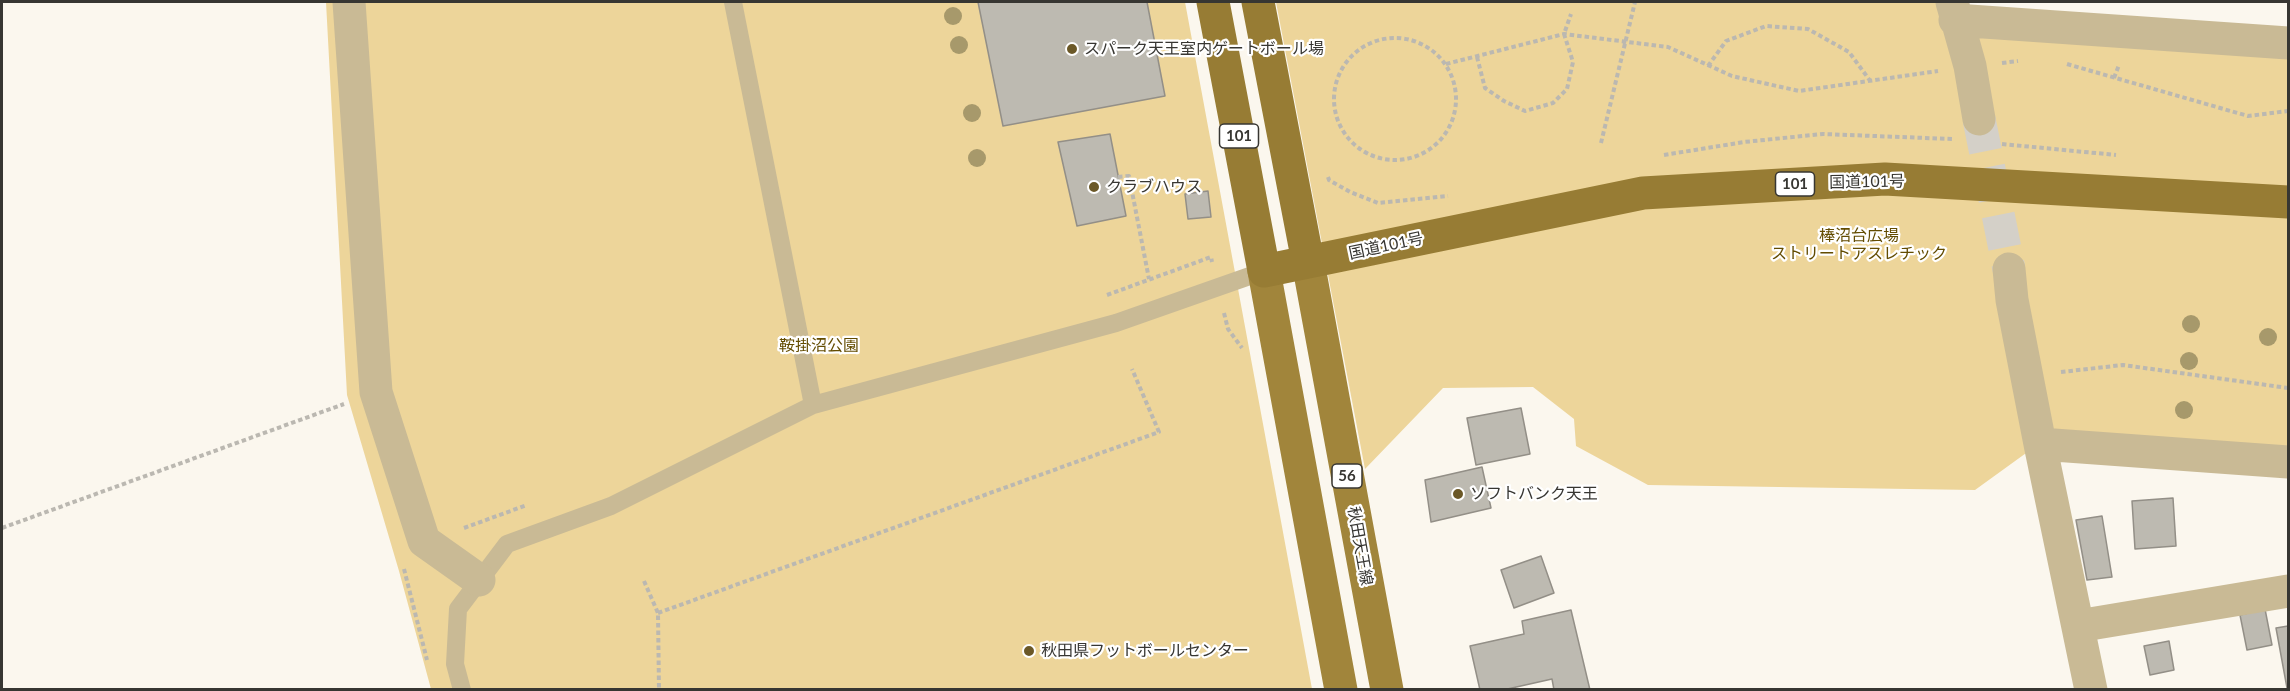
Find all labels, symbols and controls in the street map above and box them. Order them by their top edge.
place label: スパーク天王室内ゲートボール場 [1084,39,1324,59]
marker: スパーク天王室内ゲートボール場 [1065,42,1079,56]
road number: 101 [1220,124,1258,148]
road number: 101 [1776,172,1814,196]
street label: 国道101号 [1829,172,1905,192]
place label: クラブハウス [1106,177,1202,197]
marker: クラブハウス [1087,180,1101,194]
park label: 棒沼台広場 ストリートアスレチック [1771,226,1947,264]
street label: 国道101号 [1347,229,1425,263]
park label: 鞍掛沼公園 [779,336,859,356]
road number: 56 [1332,464,1362,488]
place label: ソフトバンク天王 [1470,484,1598,504]
marker: ソフトバンク天王 [1451,487,1465,501]
street label: 秋田天王線 [1344,505,1376,587]
place label: 秋田県フットボールセンター [1041,641,1249,661]
marker: 秋田県フットボールセンター [1022,644,1036,658]

